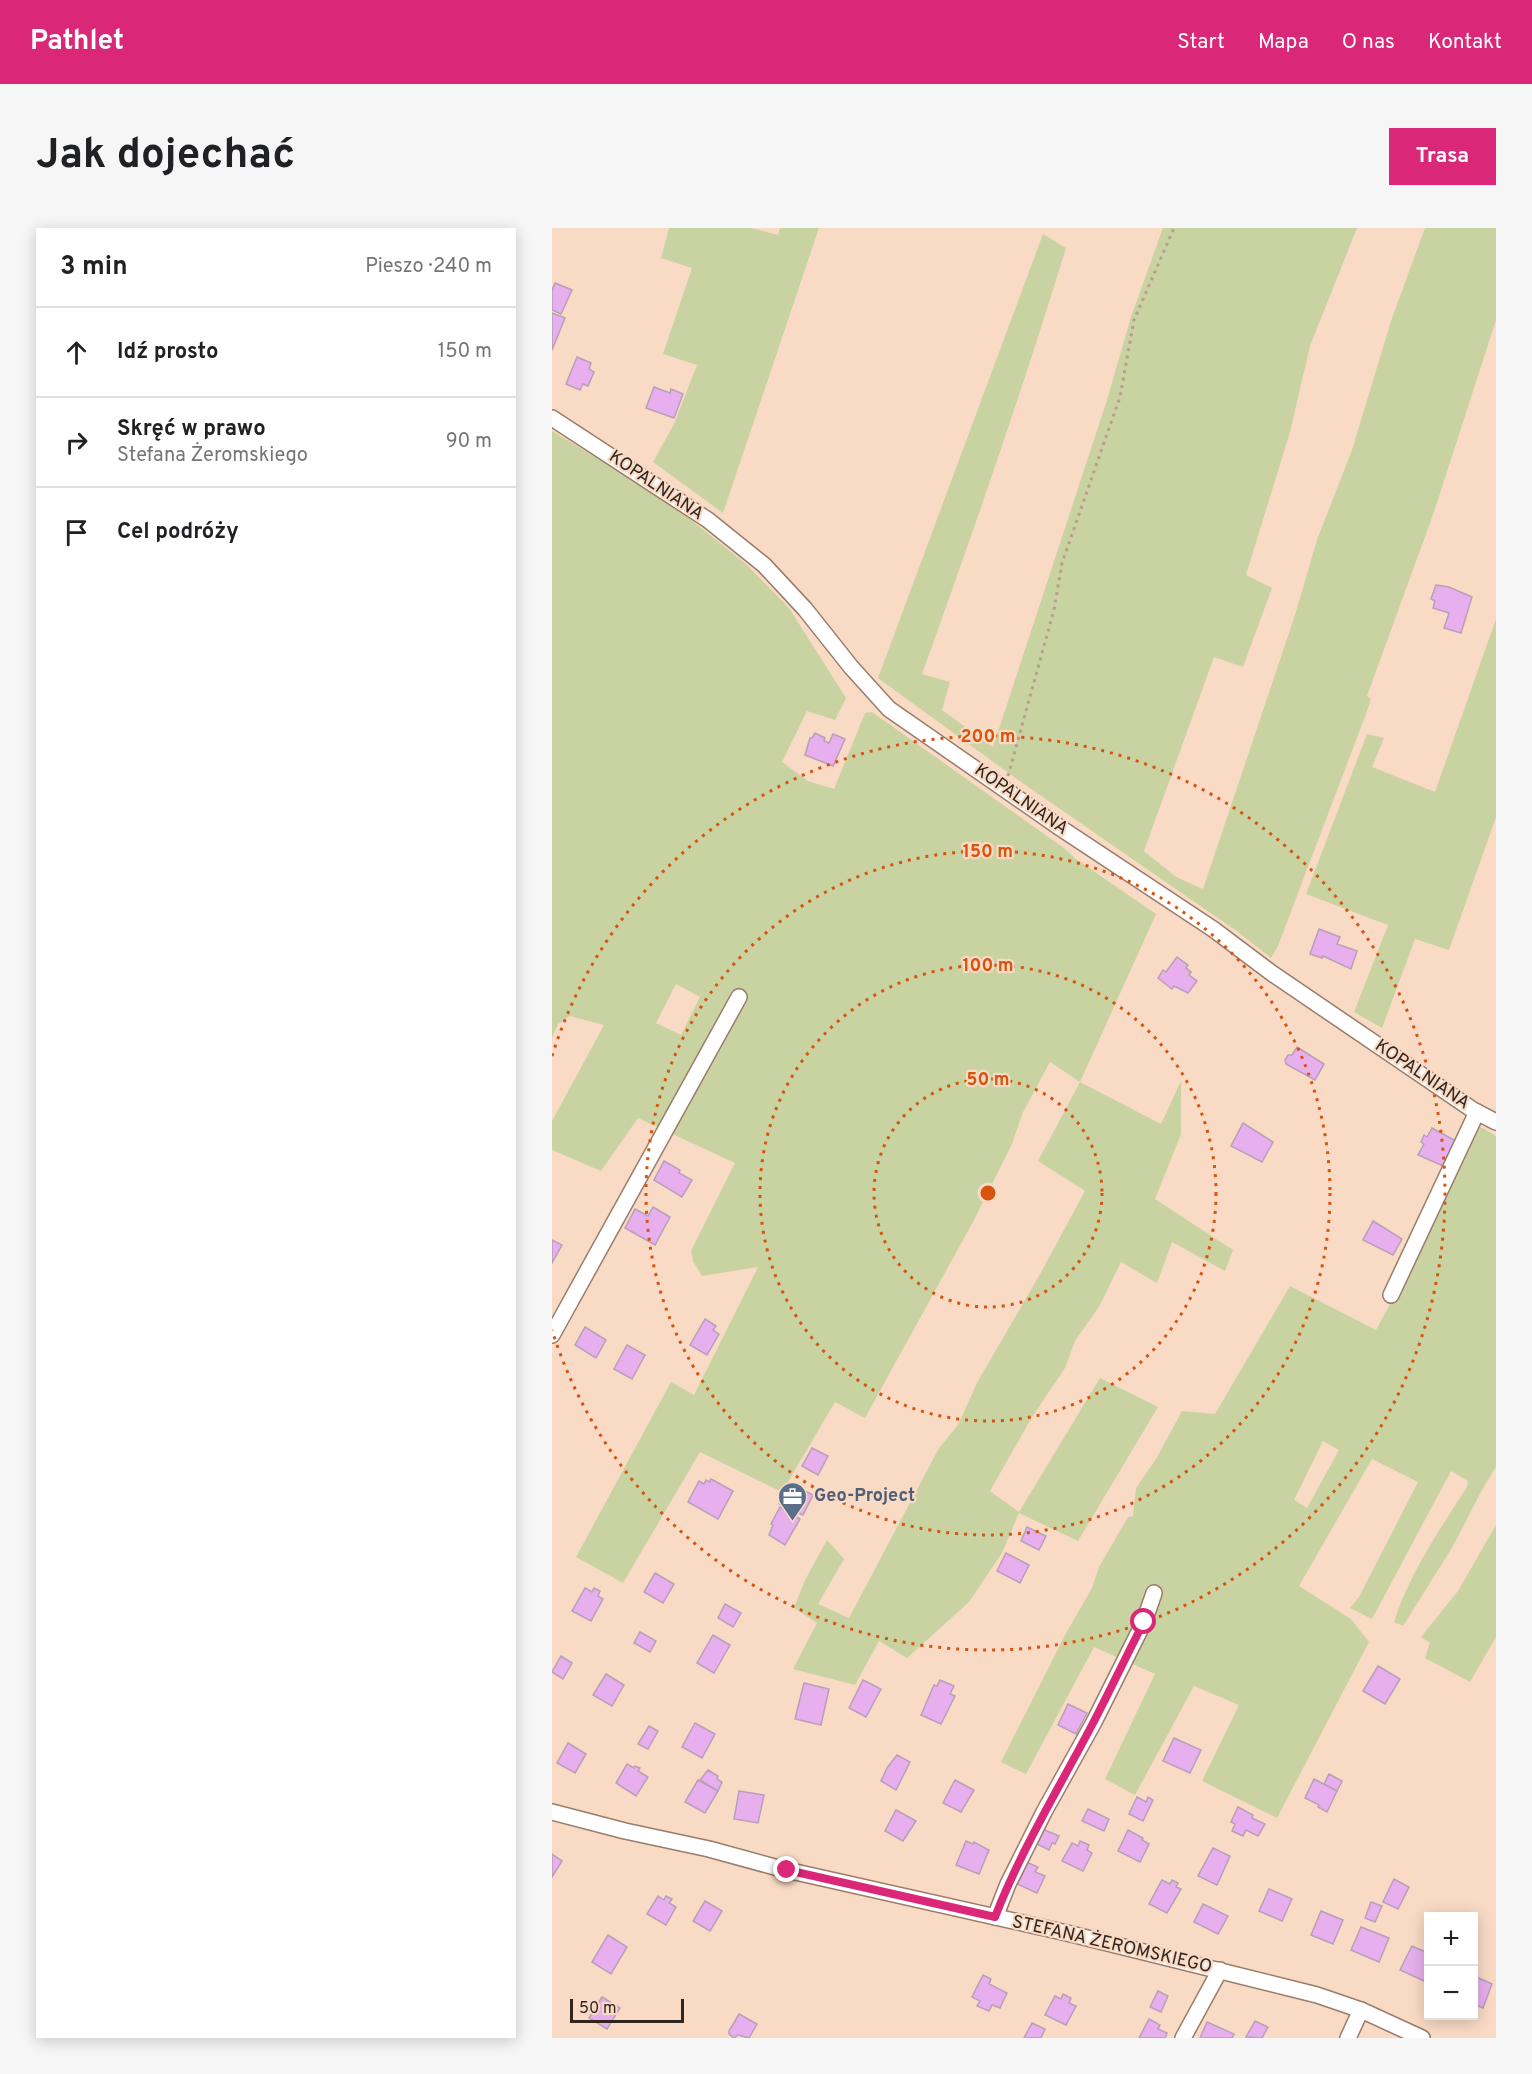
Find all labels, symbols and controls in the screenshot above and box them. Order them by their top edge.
text: Pathlet [30,24,124,60]
text: Start [1177,29,1225,56]
text: Mapa [1258,29,1309,56]
text: O nas [1342,29,1395,56]
text: Kontakt [1428,29,1502,56]
button: Trasa [1389,128,1496,185]
text: Jak dojechać [36,130,295,183]
text: 3 min [60,251,128,284]
text: Pieszo · 240 m [365,254,492,280]
icon: ahead [60,336,93,369]
text: Idź prosto [117,339,219,366]
text: 150 m [438,339,492,365]
text: Skręć w prawo [117,416,266,443]
icon: right [60,426,93,459]
text: 90 m [446,429,492,455]
text: Stefana Żeromskiego [117,443,308,469]
street label: KOPALNIANA [604,446,708,526]
icon: arrive [60,516,93,549]
text: Cel podróży [117,519,239,546]
text: 200 m [960,726,1016,749]
street label: KOPALNIANA [970,759,1072,841]
text: 150 m [963,841,1013,864]
text: 100 m [962,955,1014,978]
street label: KOPALNIANA [1370,1035,1474,1115]
text: 50 m [966,1069,1010,1092]
centre of rings [978,1183,998,1203]
office icon: Geo-Project [777,1480,809,1522]
place label: Geo-Project [814,1485,915,1508]
route start [1130,1608,1156,1634]
route end [773,1856,799,1882]
street label: STEFANA ŻEROMSKIEGO [1010,1909,1215,1979]
map controls [1424,1912,1478,2020]
button: + [1424,1912,1478,1966]
button: − [1424,1966,1478,2020]
scale bar [570,1996,684,2024]
text: 50 m [579,1999,617,2019]

